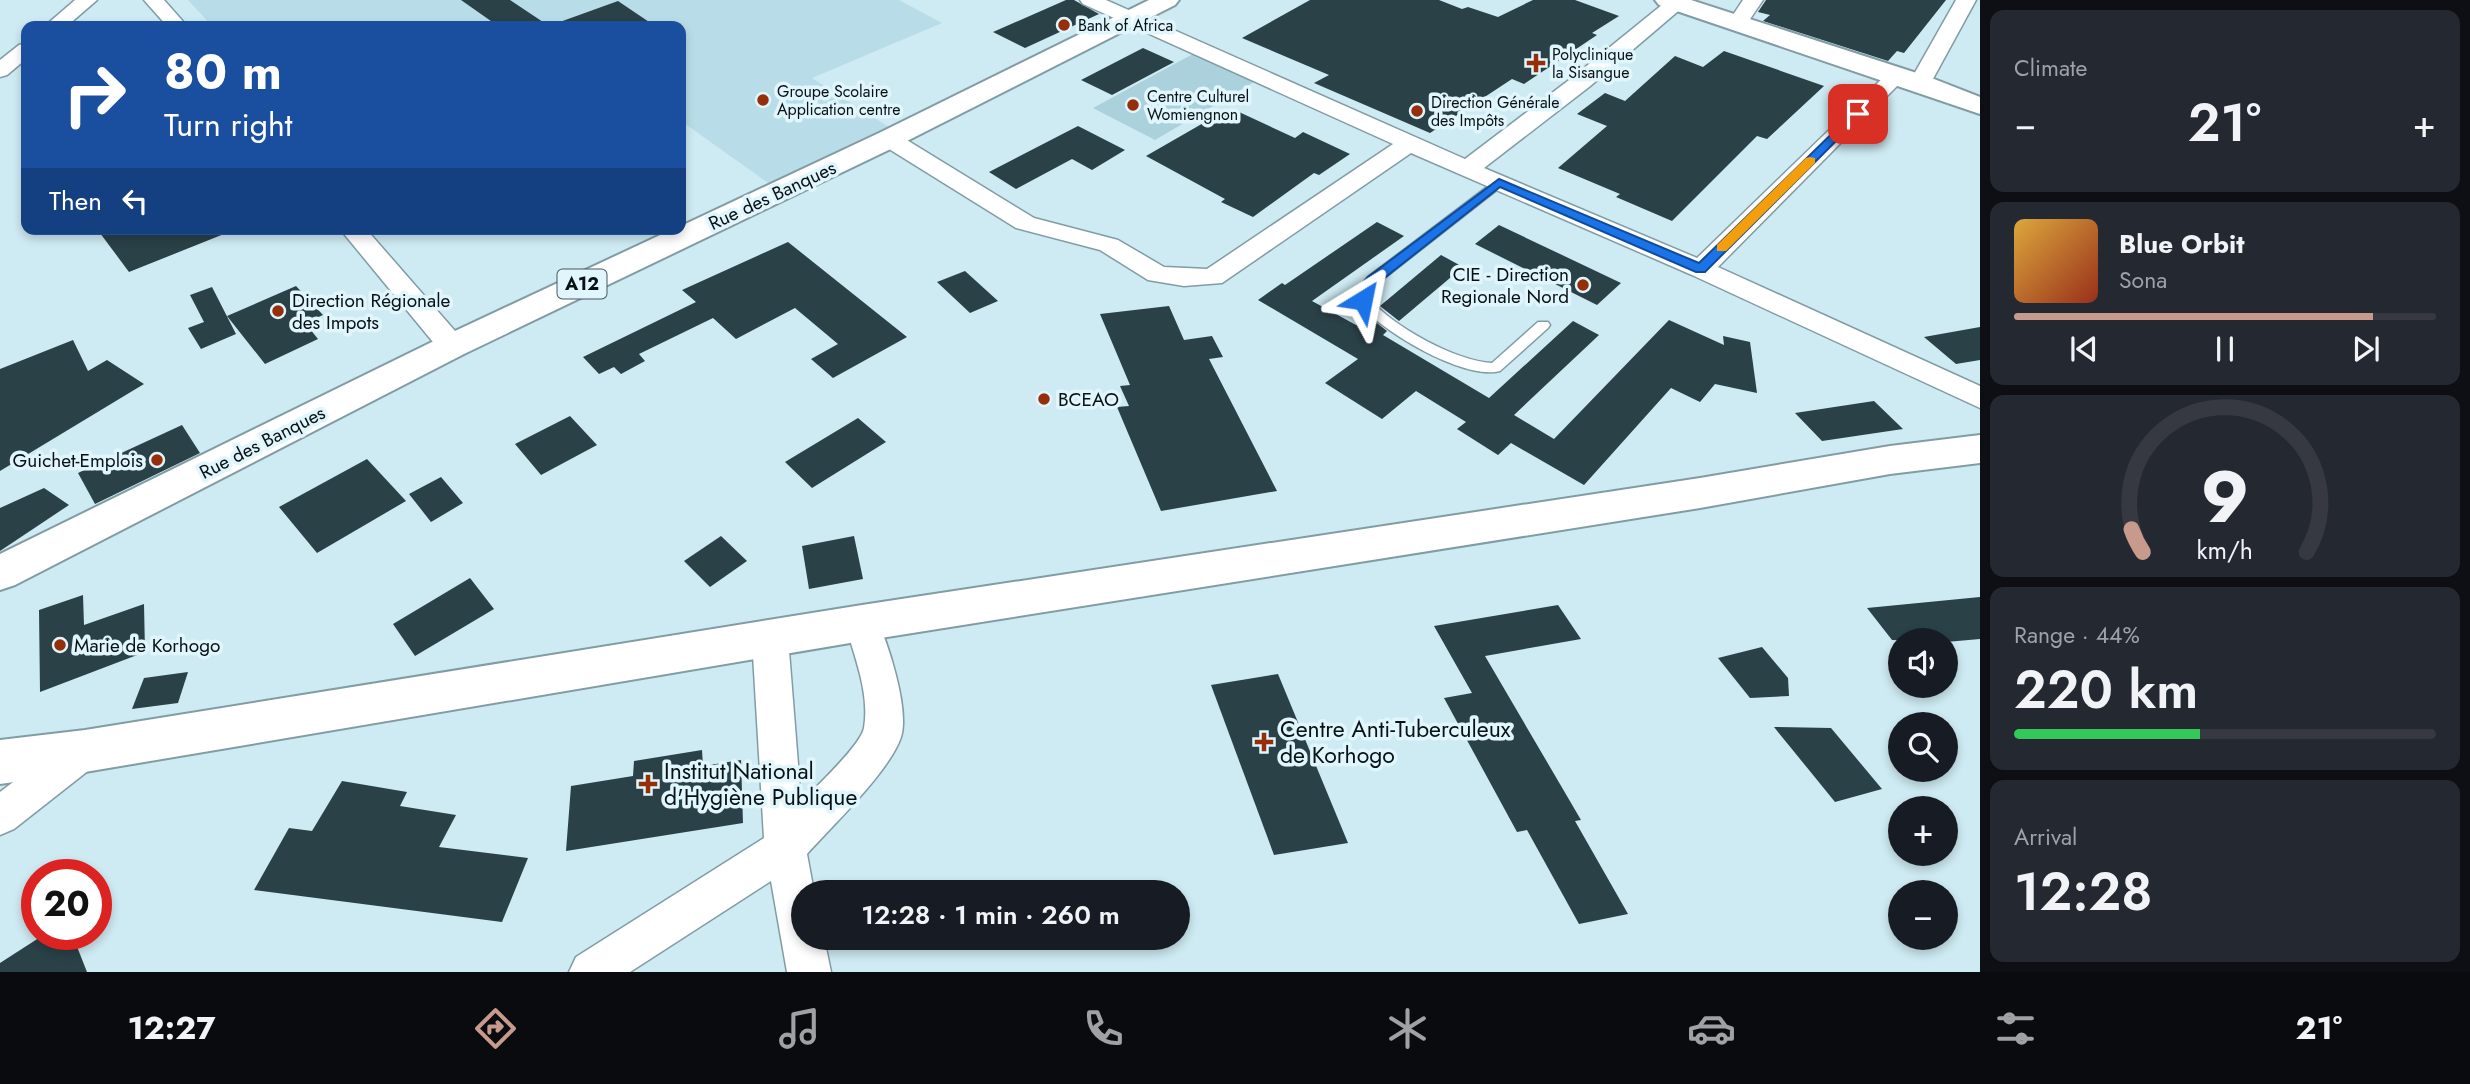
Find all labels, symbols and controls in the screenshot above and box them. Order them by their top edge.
place label: Bank of Africa [1078,14,1173,37]
marker: Bank of Africa [1056,17,1072,33]
text: 80 m [164,37,282,107]
place label: Polyclinique la Sisangue [1552,43,1633,84]
icon: right [49,49,140,140]
text: Climate [2014,51,2087,85]
marker: Polyclinique la Sisangue [1526,53,1546,73]
place label: Groupe Scolaire Application centre [777,80,901,121]
pin [1828,84,1888,144]
place label: Centre Culturel Womiengnon [1147,85,1249,126]
text: 21° [2188,85,2261,161]
place label: Direction Générale des Impôts [1431,91,1560,132]
marker: Groupe Scolaire Application centre [755,92,771,108]
icon: arrive [1839,95,1877,133]
text: − [2014,96,2036,151]
text: + [2413,96,2436,151]
marker: Centre Culturel Womiengnon [1125,97,1141,113]
text: Turn right [164,102,293,148]
marker: Direction Générale des Impôts [1409,103,1425,119]
street label: Rue des Banques [704,154,841,237]
text: Then [49,182,102,220]
icon: left [116,182,154,220]
text: Blue Orbit [2119,225,2244,263]
place label: CIE - Direction Regionale Nord [1441,261,1569,310]
position arrow [1326,263,1400,337]
text: Sona [2119,263,2167,297]
road number: A12 [558,270,606,298]
marker: CIE - Direction Regionale Nord [1575,277,1591,293]
place label: Direction Régionale des Impots [292,287,451,336]
marker: Direction Régionale des Impots [270,303,286,319]
icon: previous [2065,330,2103,368]
icon: pause [2206,330,2244,368]
icon: next [2347,330,2385,368]
place label: BCEAO [1058,386,1119,413]
marker: BCEAO [1036,391,1052,407]
street label: Rue des Banques [195,399,330,486]
text: 9 [2201,444,2249,549]
place label: Guichet-Emplois [13,447,143,474]
marker: Guichet-Emplois [149,452,165,468]
text: km/h [2197,532,2253,568]
text: Range · 44% [2014,618,2140,652]
map controls [1888,628,1958,950]
button: sound [1888,628,1958,698]
place label: Marie de Korhogo [74,632,220,659]
marker: Marie de Korhogo [52,637,68,653]
text: 220 km [2014,652,2198,728]
place label: Centre Anti-Tuberculeux de Korhogo [1280,712,1511,772]
button: search [1888,712,1958,782]
marker: Centre Anti-Tuberculeux de Korhogo [1254,732,1274,752]
place label: Institut National d'Hygiène Publique [664,754,857,814]
marker: Institut National d'Hygiène Publique [638,774,658,794]
button: + [1888,796,1958,866]
text: Arrival [2014,820,2077,854]
text: 12:28 [2014,854,2153,930]
speed limit sign: 20 [21,859,112,950]
button: − [1888,880,1958,950]
text: 12:28 · 1 min · 260 m [861,896,1120,934]
icon: directions [471,1004,520,1053]
icon: music [775,1004,824,1053]
icon: phone [1079,1004,1128,1053]
icon: climate [1383,1004,1432,1053]
icon: car [1687,1004,1736,1053]
icon: filters [1991,1004,2040,1053]
text: 12:27 [128,1005,215,1051]
text: 21° [2296,1005,2342,1051]

